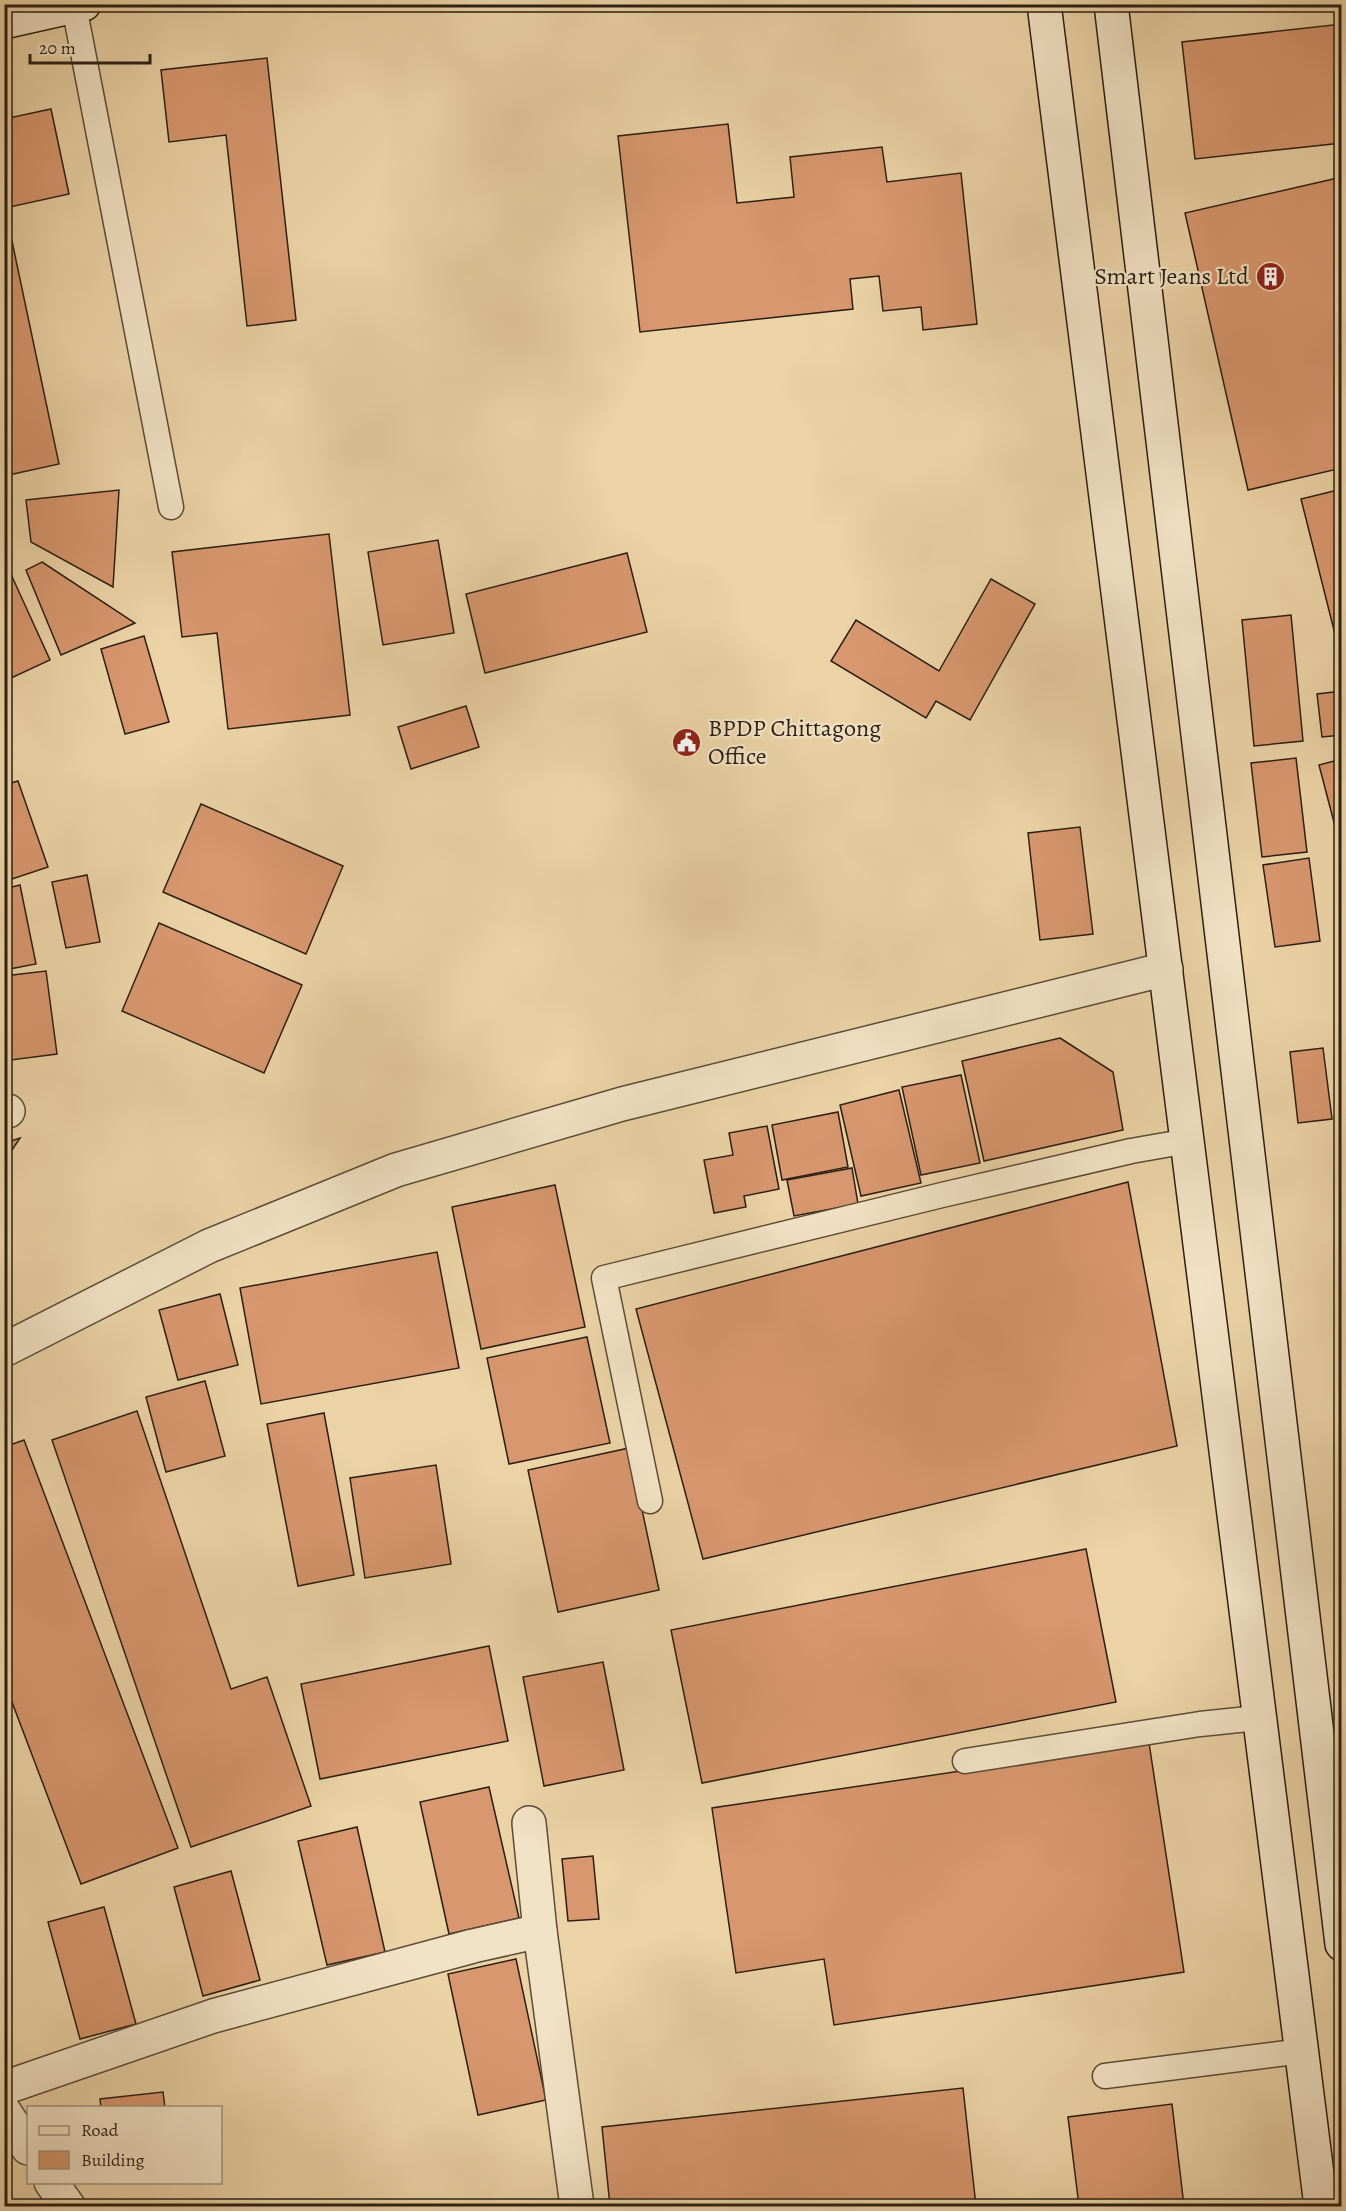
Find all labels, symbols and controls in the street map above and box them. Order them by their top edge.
scale bar [30,27,150,65]
text: 20 m [39,36,76,60]
place label: Smart Jeans Ltd [1094,260,1249,292]
building icon: Smart Jeans Ltd [1254,260,1286,292]
place label: BPDP Chittagong Office [708,712,881,772]
public building icon: BPDP Chittagong Office [671,726,703,758]
legend [27,2106,222,2184]
text: Road [81,2118,119,2142]
text: Building [81,2148,145,2172]

